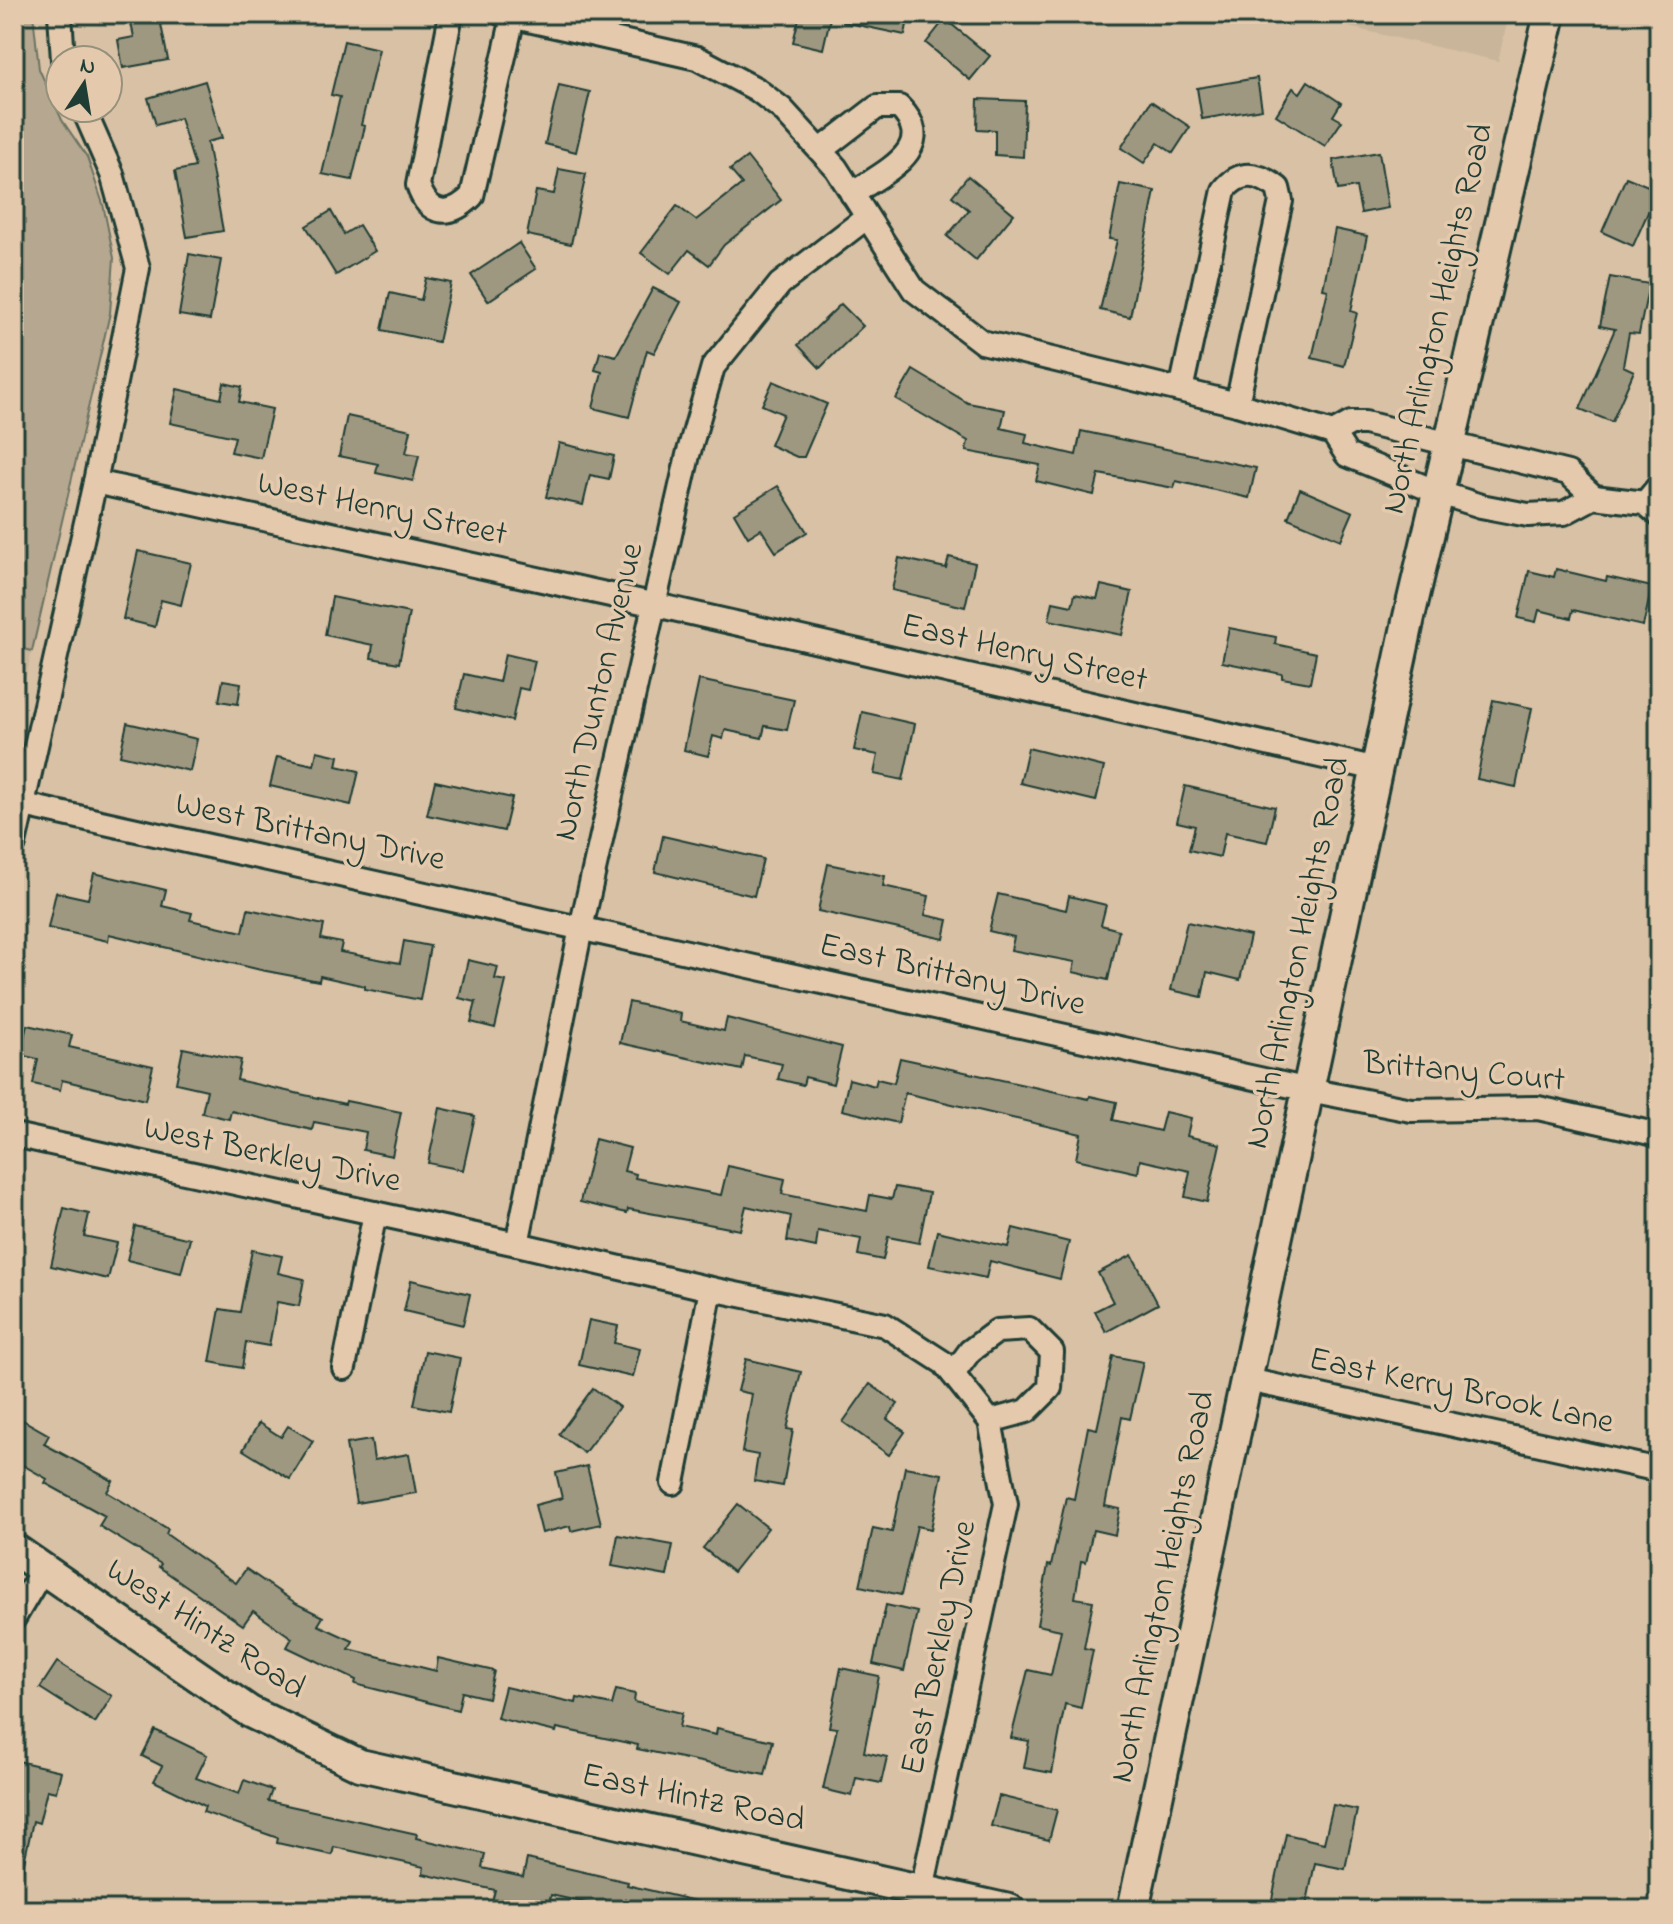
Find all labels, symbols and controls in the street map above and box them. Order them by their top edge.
north arrow [44,44,124,124]
text: N [77,50,98,85]
street label: North Arlington Heights Road [1370,119,1508,519]
street label: West Henry Street [252,459,512,561]
street label: North Dunton Avenue [541,537,659,846]
street label: East Henry Street [896,601,1152,707]
street label: North Arlington Heights Road [1233,752,1365,1154]
street label: West Brittany Drive [170,780,450,886]
street label: East Brittany Drive [814,921,1091,1031]
street label: Brittany Court [1360,1039,1567,1107]
street label: West Berkley Drive [139,1104,406,1208]
street label: East Kerry Brook Lane [1304,1335,1619,1449]
street label: North Arlington Heights Road [1098,1386,1230,1788]
street label: East Berkley Drive [889,1515,992,1780]
street label: West Hintz Road [95,1547,315,1713]
street label: East Hintz Road [577,1751,809,1847]

